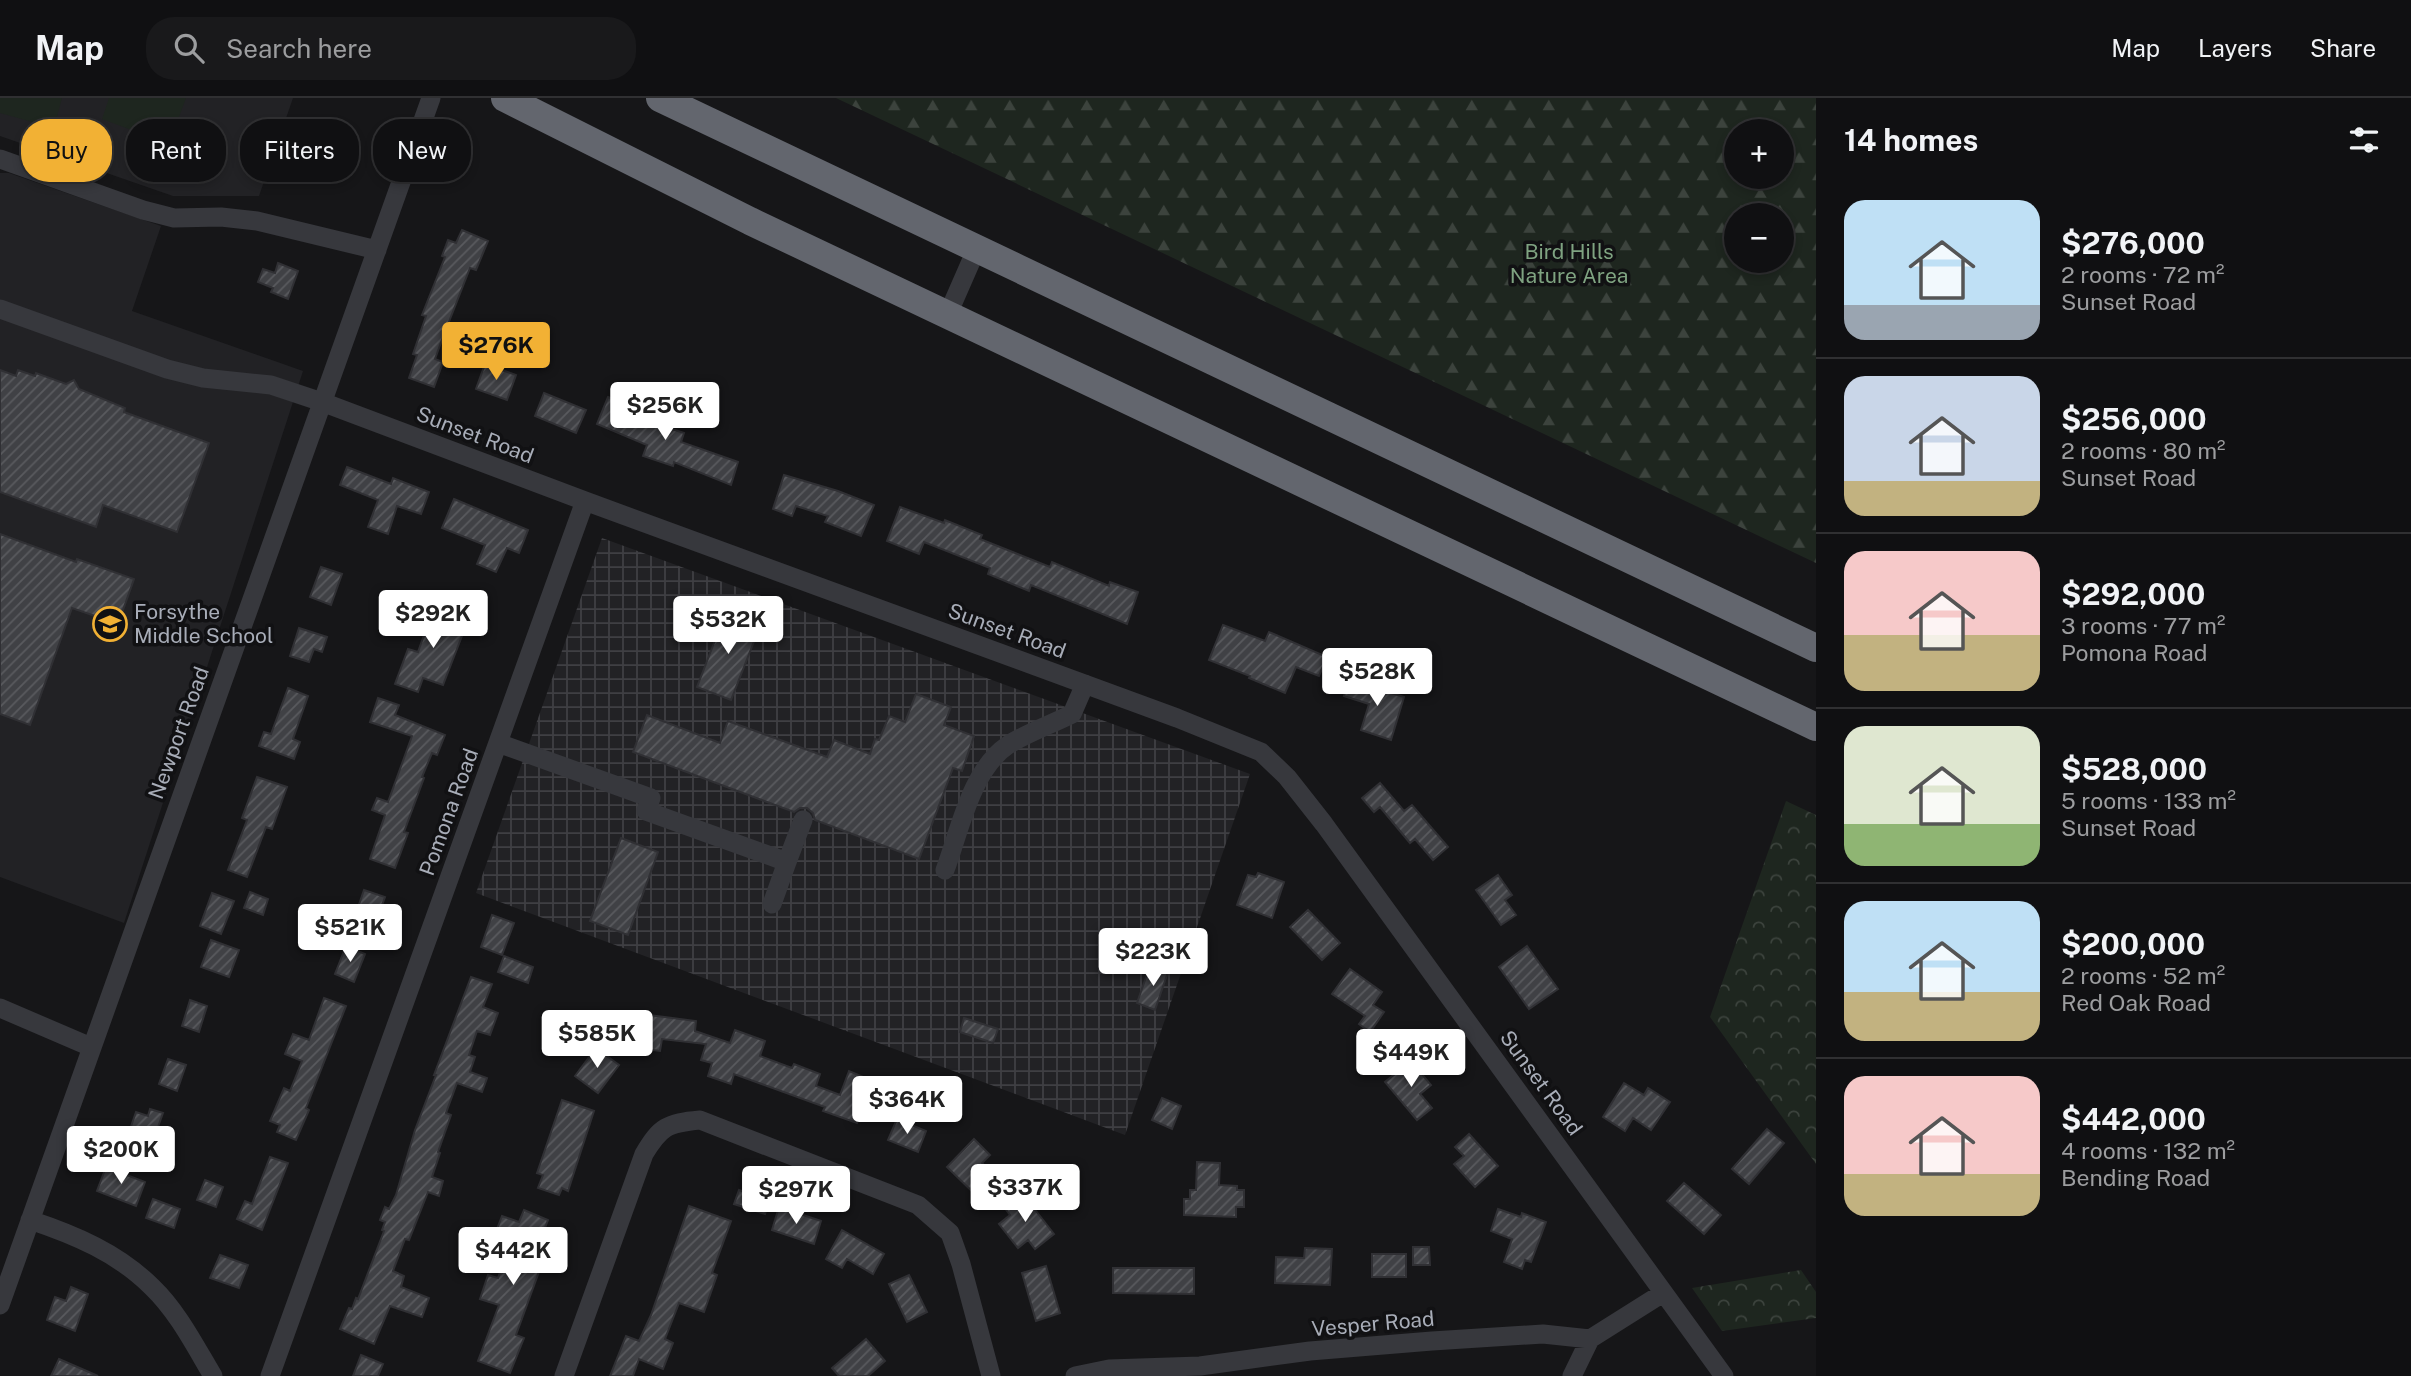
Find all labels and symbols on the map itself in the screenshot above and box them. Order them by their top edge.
park label: Bird Hills Nature Area [1510,239,1628,288]
pin: $276K [447,322,545,382]
pin: $256K [616,382,714,442]
street label: Sunset Road [413,401,537,468]
pin: $292K [384,590,482,650]
pin: $532K [679,596,777,656]
street label: Sunset Road [945,598,1069,663]
place label: Forsythe Middle School [134,599,273,648]
school or university icon: Forsythe Middle School [91,605,129,643]
pin: $528K [1328,648,1426,708]
street label: Newport Road [143,663,214,802]
street label: Pomona Road [414,745,483,879]
pin: $521K [301,904,399,964]
pin: $223K [1104,928,1202,988]
pin: $585K [548,1010,646,1070]
street label: Sunset Road [1495,1025,1588,1140]
pin: $449K [1362,1030,1460,1089]
pin: $364K [858,1076,956,1136]
pin: $200K [72,1126,170,1186]
pin: $337K [976,1164,1074,1224]
pin: $297K [747,1166,845,1226]
pin: $442K [464,1228,562,1287]
street label: Vesper Road [1311,1306,1435,1341]

